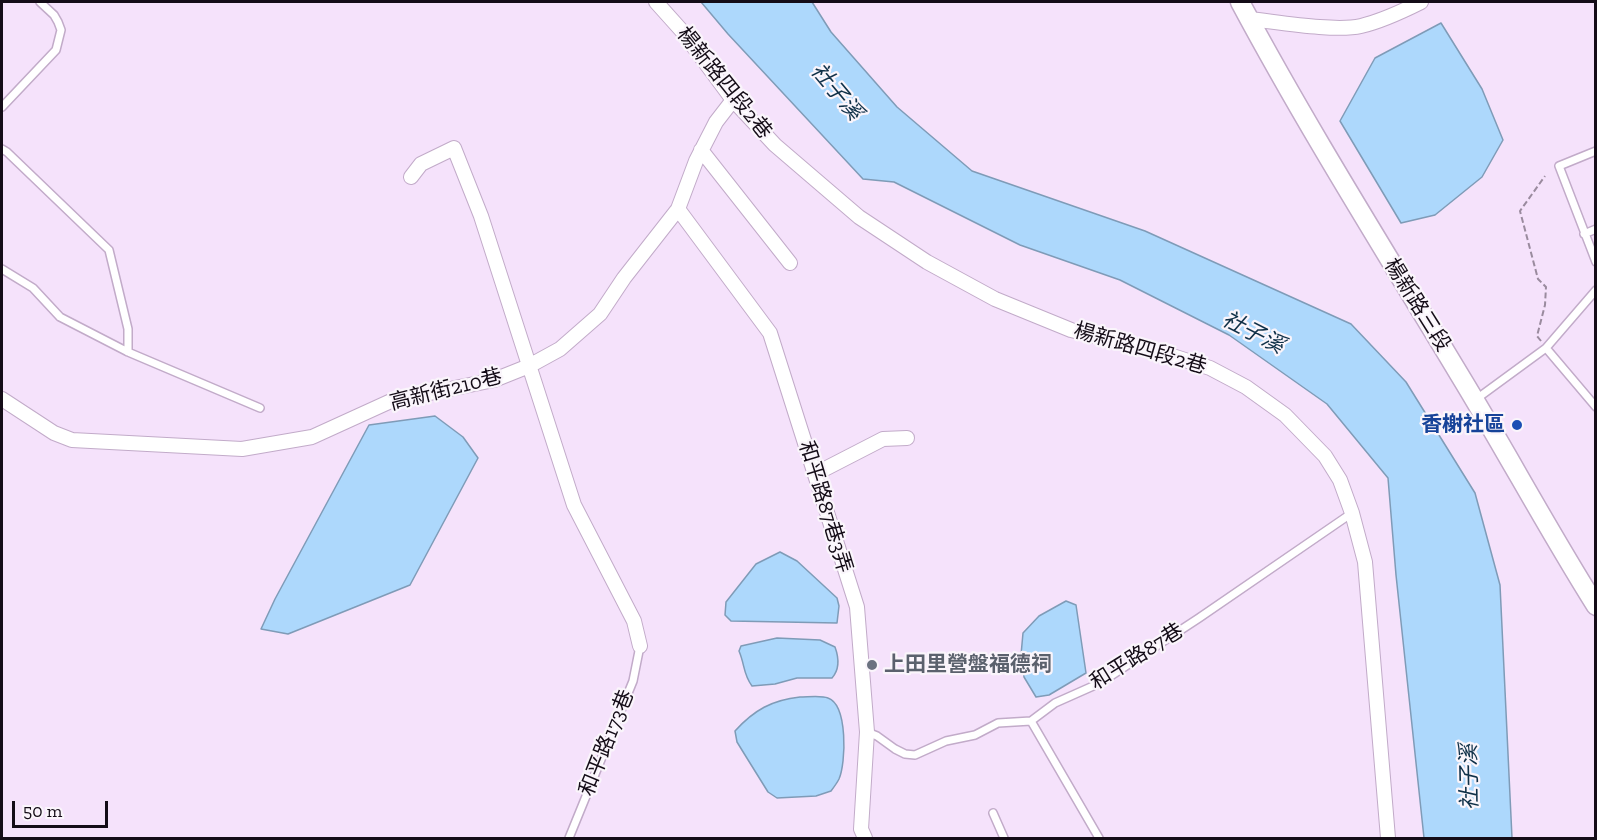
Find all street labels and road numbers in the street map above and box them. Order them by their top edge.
street label: 楊新路四段2巷 [671,22,777,144]
street label: 楊新路三段 [1378,254,1456,356]
street label: 楊新路四段2巷 [1071,318,1209,380]
street label: 高新街210巷 [387,364,505,416]
street label: 和平路87巷3弄 [793,438,857,576]
street label: 和平路87巷 [1086,618,1188,696]
street label: 和平路173巷 [574,686,640,800]

